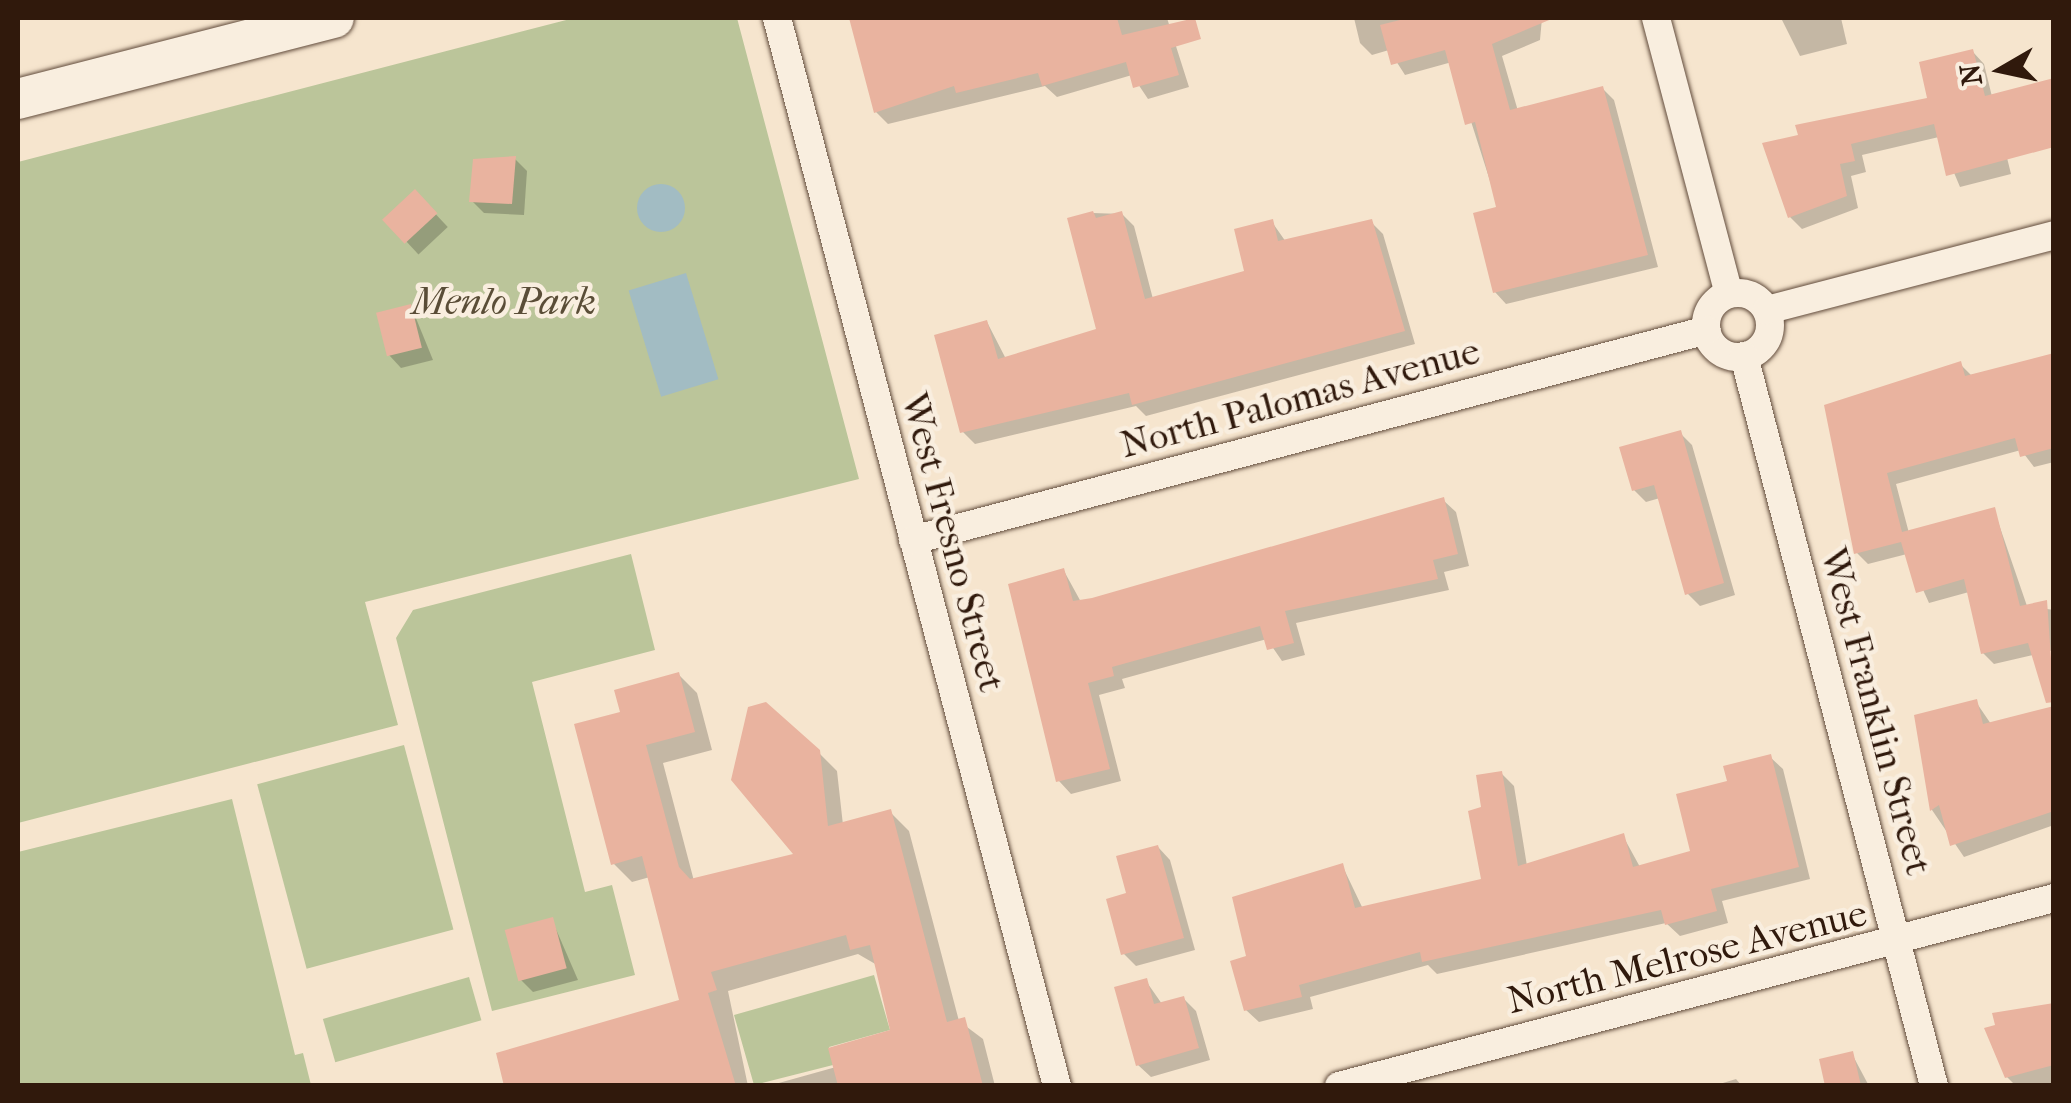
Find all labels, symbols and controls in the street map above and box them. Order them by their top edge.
north arrow [1951,20,2051,120]
text: N [1953,62,1989,88]
park label: Menlo Park [412,279,596,325]
street label: North Palomas Avenue [1115,328,1485,468]
street label: West Fresno Street [891,387,1015,697]
street label: West Franklin Street [1810,542,1942,880]
street label: North Melrose Avenue [1503,890,1871,1024]

